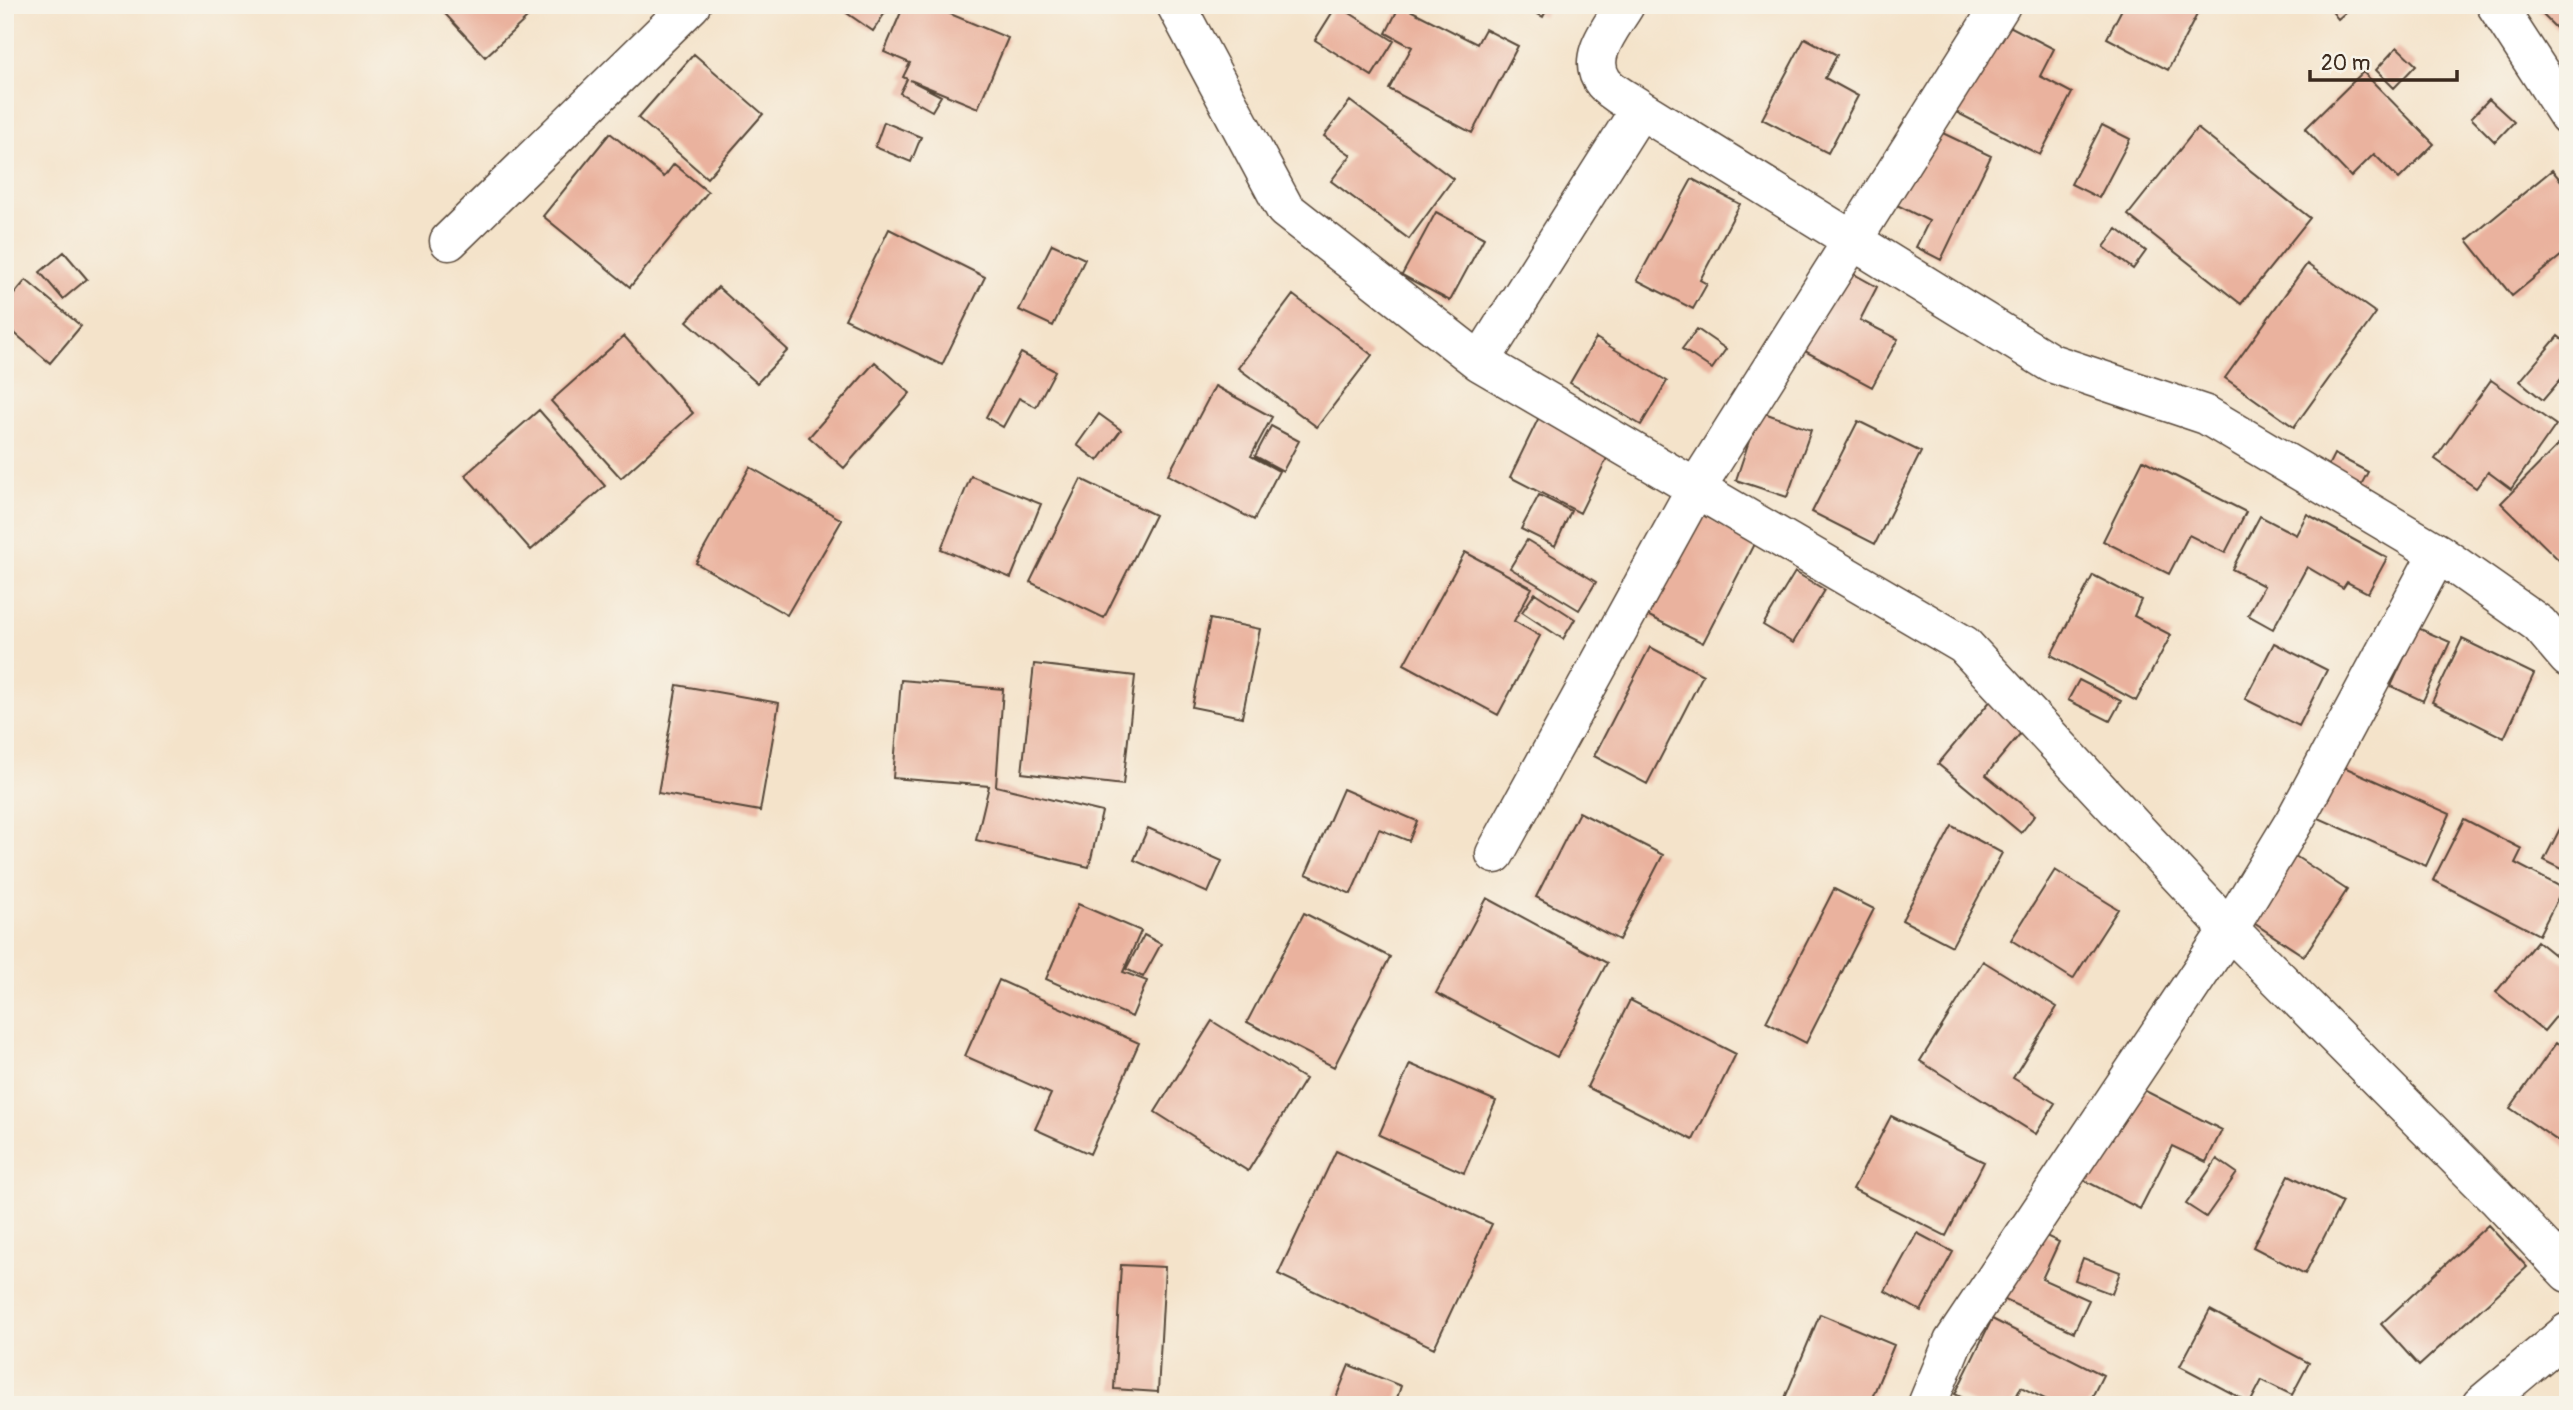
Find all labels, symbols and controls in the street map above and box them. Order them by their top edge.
scale bar [2310,38,2458,82]
text: 20 m [2321,50,2370,77]

